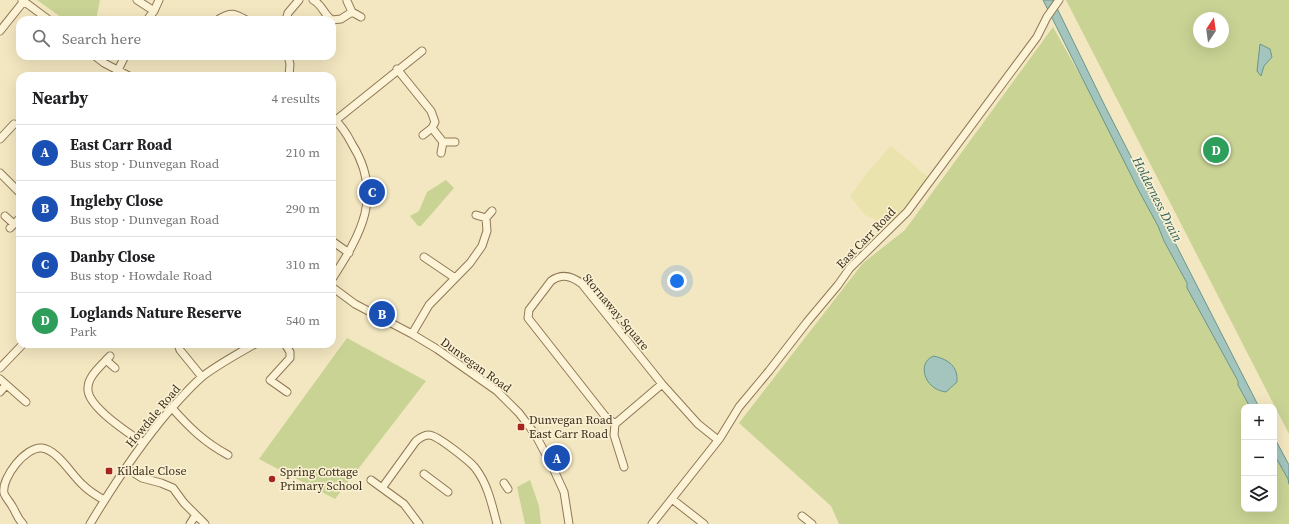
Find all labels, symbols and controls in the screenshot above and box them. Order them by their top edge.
north arrow [1193,12,1229,48]
search box [16,16,336,60]
icon: search [30,27,52,49]
text: Search here [62,28,141,49]
text: Nearby [32,86,88,110]
text: 4 results [272,90,320,107]
text: East Carr Road [70,134,172,155]
pin: D [1203,135,1229,165]
text: A [41,144,49,161]
text: 210 m [286,144,320,161]
water label: Holderness Drain [1128,153,1187,245]
text: Bus stop · Dunvegan Road [70,155,219,172]
pin: C [359,177,385,207]
text: Ingleby Close [70,190,163,211]
text: B [41,200,49,217]
text: 290 m [286,200,320,217]
street label: East Carr Road [833,204,899,272]
text: Bus stop · Dunvegan Road [70,211,219,228]
text: Danby Close [70,246,155,267]
text: C [41,256,49,273]
text: 310 m [286,256,320,273]
text: Bus stop · Howdale Road [70,267,212,284]
street label: Stornaway Square [579,270,653,354]
your location [667,271,687,291]
pin: B [369,299,395,329]
text: Loglands Nature Reserve [70,302,242,323]
text: D [40,312,50,329]
text: 540 m [286,312,320,329]
text: Park [70,323,97,340]
street label: Dunvegan Road [437,334,515,396]
street label: Howdale Road [122,381,184,451]
map controls [1241,404,1277,512]
button: + [1241,404,1277,440]
place label: Dunvegan Road East Carr Road [529,412,613,442]
marker: Dunvegan Road East Carr Road [516,422,526,432]
button: − [1241,440,1277,476]
pin: A [544,443,570,473]
place label: Kildale Close [117,463,187,479]
place label: Spring Cottage Primary School [280,464,363,494]
marker: Kildale Close [104,466,114,476]
marker: Spring Cottage Primary School [267,474,277,484]
button: layers [1241,476,1277,512]

